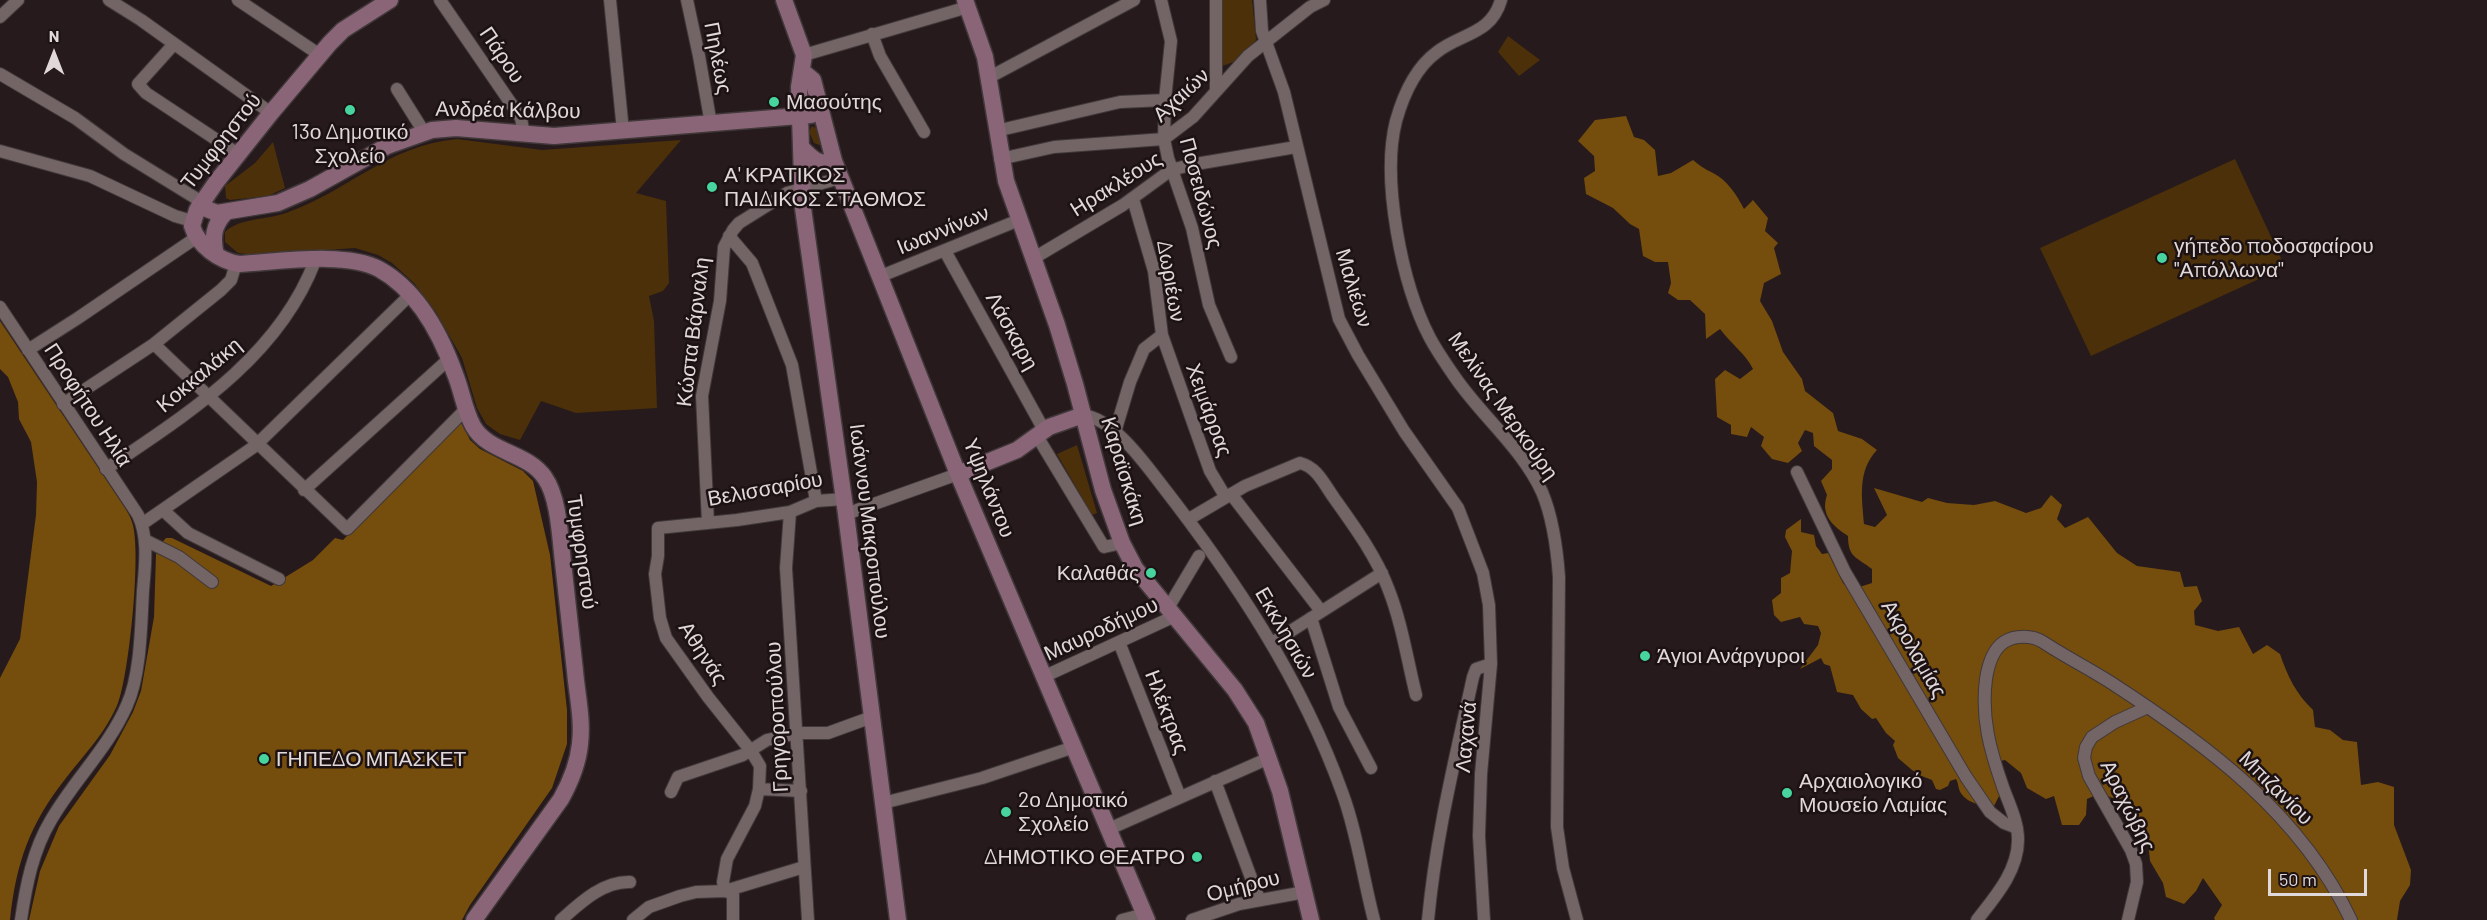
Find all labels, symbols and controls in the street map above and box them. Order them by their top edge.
street label: Πηλέως [699,20,737,96]
street label: Πάρου [474,22,530,88]
north arrow [24,24,84,84]
text: N [49,26,59,45]
street label: Αχαιών [1148,63,1214,127]
street label: Τυμφρηστού [176,88,266,194]
place label: Μασούτης [786,89,882,115]
marker: Μασούτης [767,95,781,109]
street label: Ανδρέα Κάλβου [435,96,581,124]
marker: 13ο Δημοτικό Σχολείο [343,103,357,117]
place label: 13ο Δημοτικό Σχολείο [292,119,408,169]
street label: Ποσειδώνος [1174,135,1228,251]
street label: Ηρακλέους [1066,146,1166,222]
place label: Α' ΚΡΑΤΙΚΟΣ ΠΑΙΔΙΚΟΣ ΣΤΑΘΜΟΣ [724,162,926,212]
marker: Α' ΚΡΑΤΙΚΟΣ ΠΑΙΔΙΚΟΣ ΣΤΑΘΜΟΣ [705,180,719,194]
street label: Ιωαννίνων [893,200,993,260]
place label: γήπεδο ποδοσφαίρου ''Απόλλωνα'' [2174,233,2374,283]
street label: Δωριέων [1151,238,1191,324]
street label: Μαλιέων [1330,246,1378,330]
marker: γήπεδο ποδοσφαίρου ''Απόλλωνα'' [2155,251,2169,265]
street label: Κώστα Βάρναλη [671,256,715,408]
street label: Λάσκαρη [980,288,1044,374]
street label: Μελίνας Μερκούρη [1443,327,1563,485]
street label: Κοκκαλάκη [152,332,246,418]
street label: Προφήτου Ηλία [39,339,137,471]
street label: Χειμάρρας [1180,360,1238,460]
street label: Καραϊσκάκη [1096,414,1152,528]
street label: Ιωάννου Μακροπούλου [844,422,896,640]
street label: Υψηλάντου [958,435,1020,541]
street label: Βελισσαρίου [706,466,824,512]
street label: Τυμφρηστού [561,493,603,611]
place label: Καλαθάς [1057,560,1139,586]
marker: Καλαθάς [1144,566,1158,580]
street label: Εκκλησιών [1250,583,1322,683]
street label: Μαυροδήμου [1040,592,1162,666]
street label: Ακρολαμίας [1876,596,1952,702]
street label: Αθηνάς [673,617,733,689]
street label: Γρηγοροπούλου [760,641,794,793]
place label: Άγιοι Ανάργυροι [1657,643,1805,669]
marker: Άγιοι Ανάργυροι [1638,649,1652,663]
street label: Ηλέκτρας [1139,666,1195,758]
street label: Λαχανά [1450,700,1482,774]
place label: ΓΗΠΕΔΟ ΜΠΑΣΚΕΤ [276,746,466,772]
street label: Μπιζανίου [2234,746,2318,830]
marker: ΓΗΠΕΔΟ ΜΠΑΣΚΕΤ [257,752,271,766]
street label: Αραχώβης [2095,756,2161,856]
place label: Αρχαιολογικό Μουσείο Λαμίας [1799,768,1947,818]
marker: Αρχαιολογικό Μουσείο Λαμίας [1780,786,1794,800]
place label: 2ο Δημοτικό Σχολείο [1018,787,1128,837]
marker: 2ο Δημοτικό Σχολείο [999,805,1013,819]
place label: ΔΗΜΟΤΙΚΟ ΘΕΑΤΡΟ [984,844,1185,870]
marker: ΔΗΜΟΤΙΚΟ ΘΕΑΤΡΟ [1190,850,1204,864]
scale bar [2271,857,2370,895]
street label: Ομήρου [1204,865,1282,907]
text: 50 m [2279,868,2317,890]

